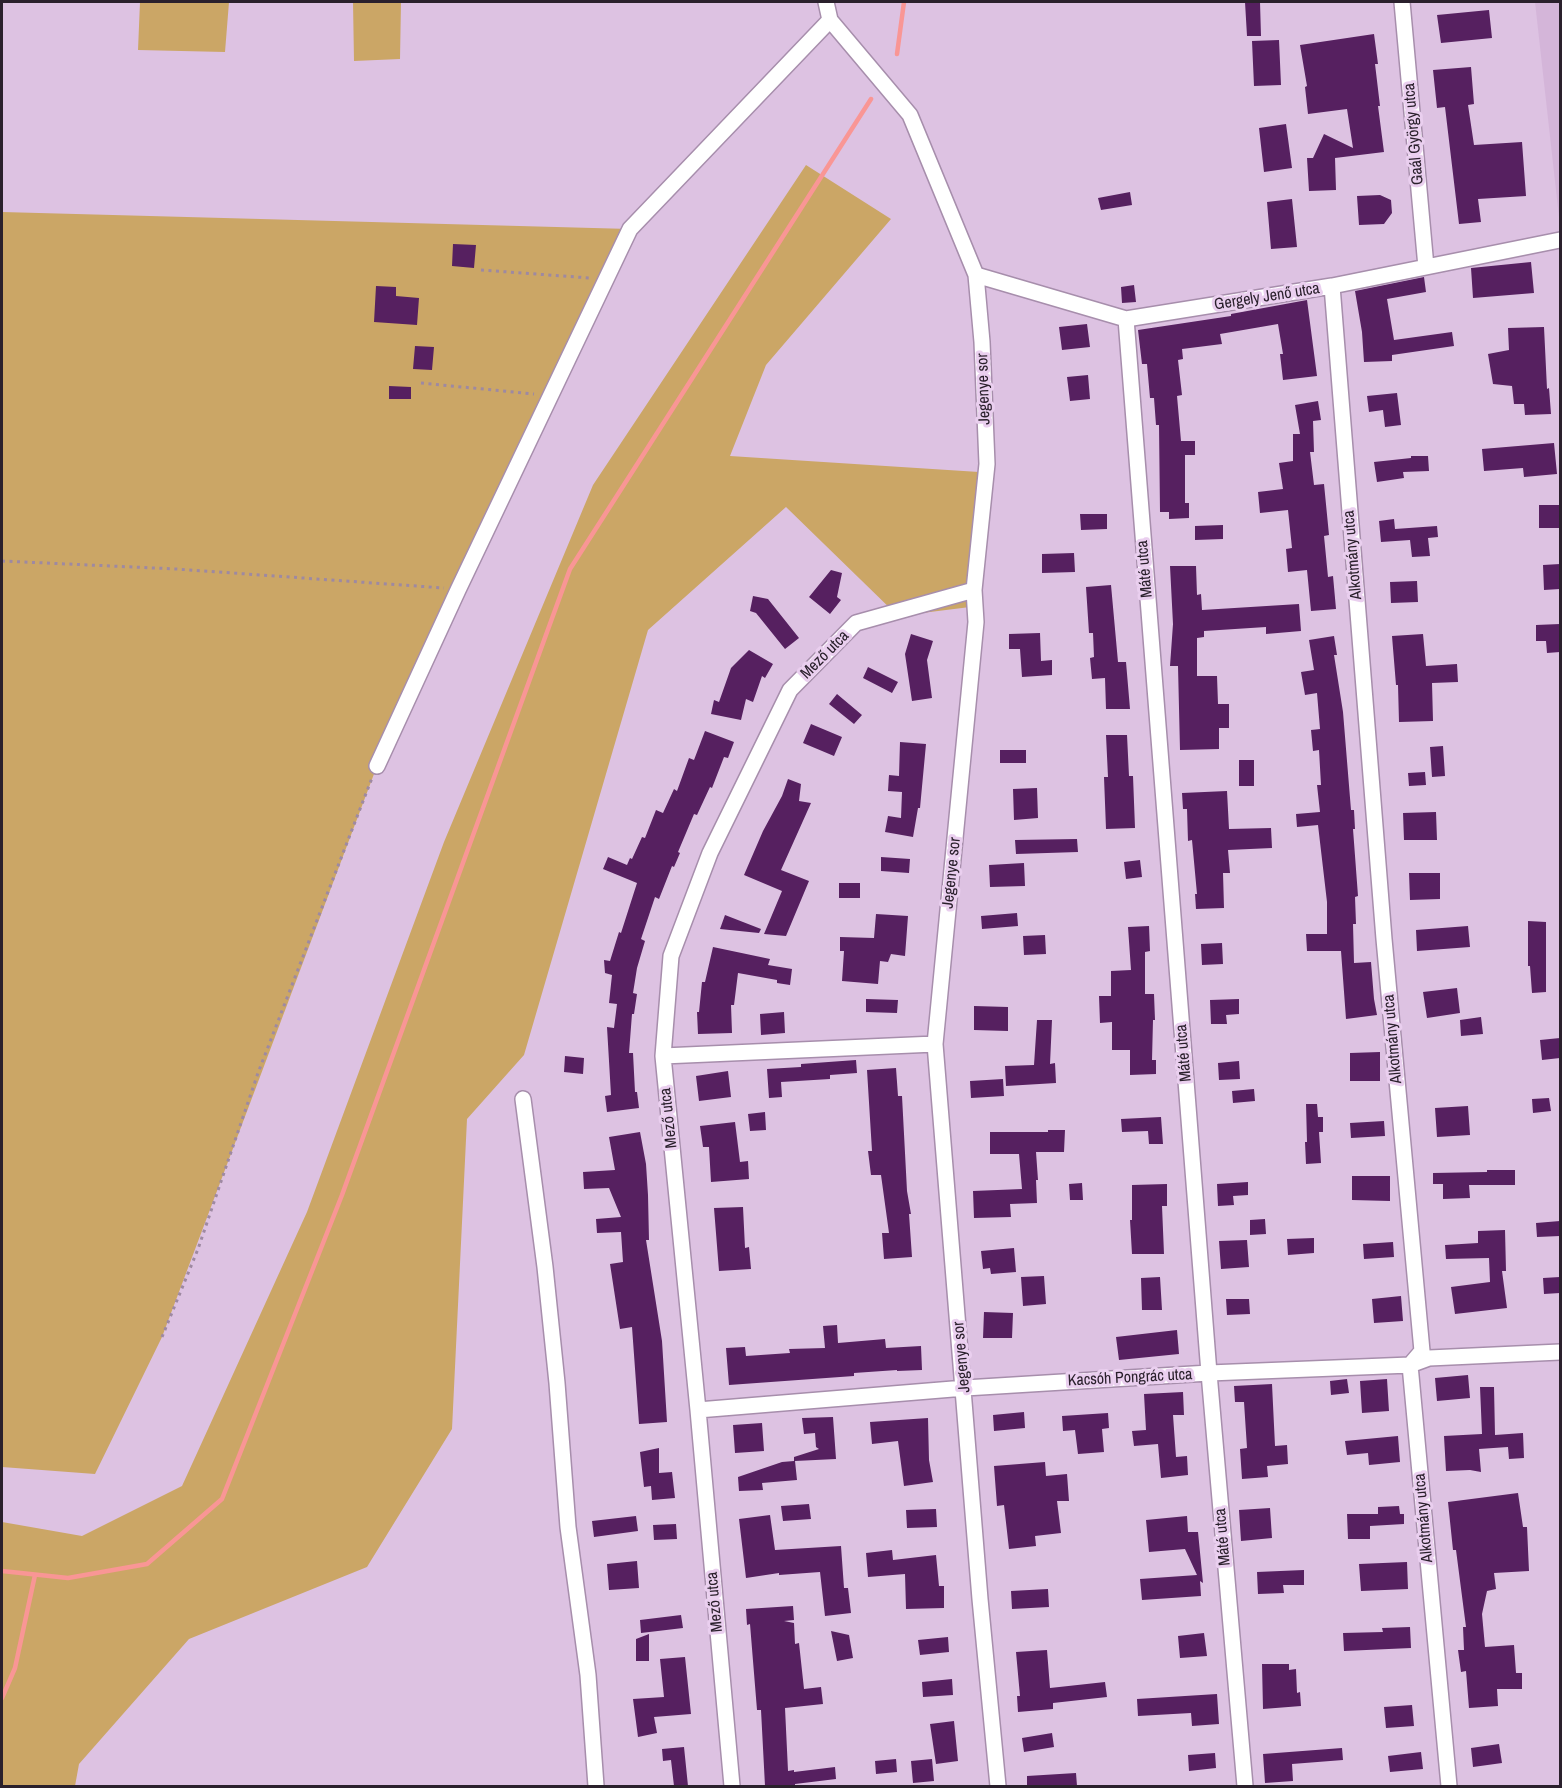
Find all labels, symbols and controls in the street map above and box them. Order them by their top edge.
street label: Gaál György utca [1400,82,1428,186]
street label: Gergely Jenő utca [1213,279,1321,315]
street label: Jegenye sor [973,353,995,425]
street label: Alkotmány utca [1340,509,1366,601]
street label: Máté utca [1133,539,1157,599]
street label: Mező utca [797,627,853,683]
street label: Jegenye sor [939,836,965,910]
street label: Alkotmány utca [1380,993,1406,1085]
street label: Máté utca [1172,1023,1196,1083]
street label: Mező utca [656,1087,682,1149]
street label: Jegenye sor [949,1321,975,1393]
street label: Kacsóh Pongrác utca [1067,1365,1193,1391]
street label: Alkotmány utca [1411,1472,1437,1564]
street label: Máté utca [1211,1507,1235,1567]
street label: Mező utca [703,1571,727,1633]

